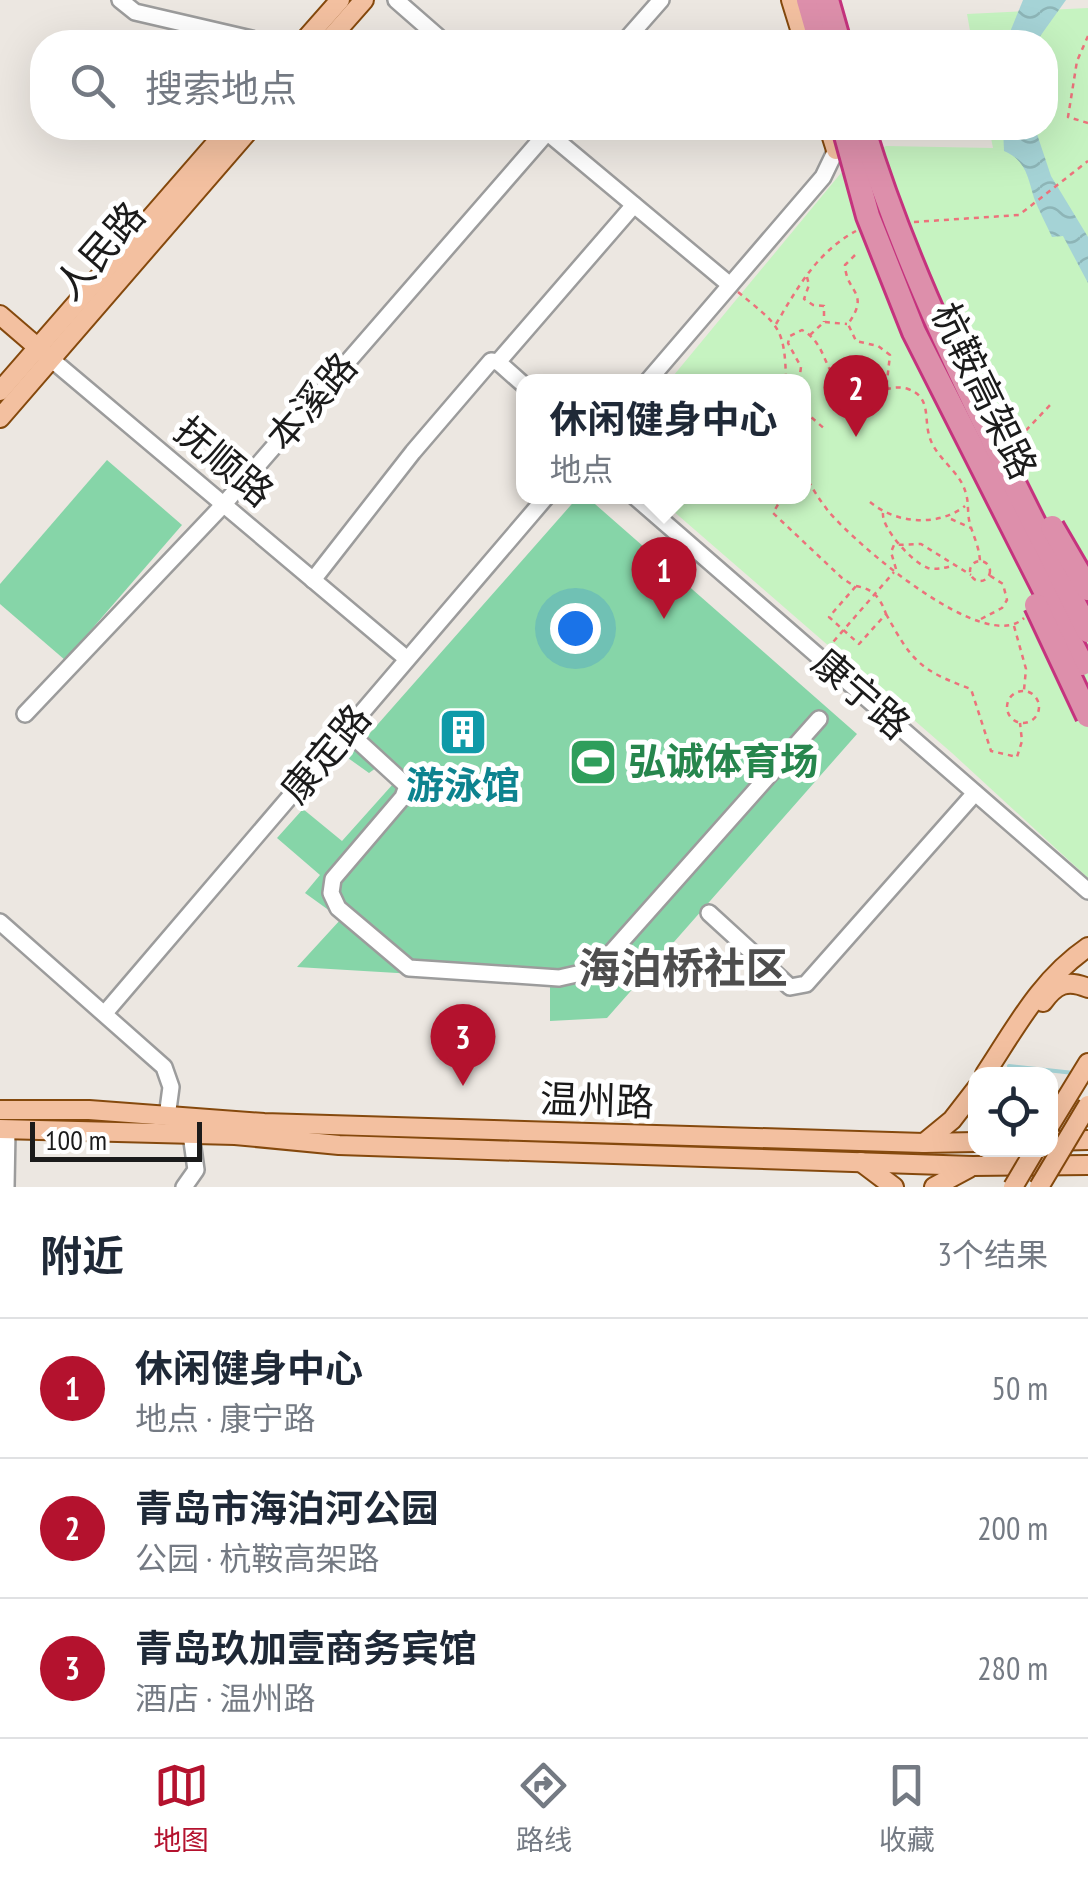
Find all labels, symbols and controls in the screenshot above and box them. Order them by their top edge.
search box [30,30,1058,140]
icon: search [65,58,120,113]
text: 搜索地点 [145,63,297,112]
street label: 人民路 [43,191,155,309]
street label: 杭鞍高架路 [922,294,1049,486]
street label: 本溪路 [255,342,367,460]
pin: 2 [824,354,888,437]
popup [516,374,811,504]
text: 休闲健身中心 [549,394,778,443]
street label: 抚顺路 [166,405,284,516]
text: 地点 [549,448,614,490]
pin: 1 [632,536,696,619]
your location [550,603,601,654]
street label: 康宁路 [803,637,921,749]
street label: 康定路 [269,694,380,812]
building icon: 游泳馆 [437,706,489,758]
sports icon: 弘诚体育场 [567,736,619,788]
place label: 弘诚体育场 [628,736,818,785]
place label: 游泳馆 [406,760,520,809]
district label: 海泊桥社区 [578,940,788,995]
pin: 3 [430,1004,496,1086]
map controls [968,1067,1058,1157]
button: locate [968,1067,1058,1157]
street label: 温州路 [539,1073,655,1126]
scale bar [30,1117,202,1162]
text: 100 m [45,1121,107,1158]
text: 附近 [40,1228,124,1283]
text: 3个结果 [938,1233,1048,1275]
text: 休闲健身中心 [135,1343,363,1392]
text: 1 [65,1367,80,1409]
text: 50 m [992,1367,1048,1409]
text: 地点 · 康宁路 [135,1397,315,1439]
text: 青岛市海泊河公园 [135,1483,439,1532]
text: 2 [65,1507,80,1549]
text: 200 m [977,1507,1048,1549]
text: 公园 · 杭鞍高架路 [135,1537,379,1579]
text: 青岛玖加壹商务宾馆 [135,1623,477,1672]
text: 3 [65,1647,80,1689]
text: 280 m [977,1647,1048,1689]
text: 酒店 · 温州路 [135,1677,315,1719]
tab: 地图 [153,1758,209,1858]
tab: 路线 [516,1758,572,1858]
tab: 收藏 [879,1758,935,1858]

